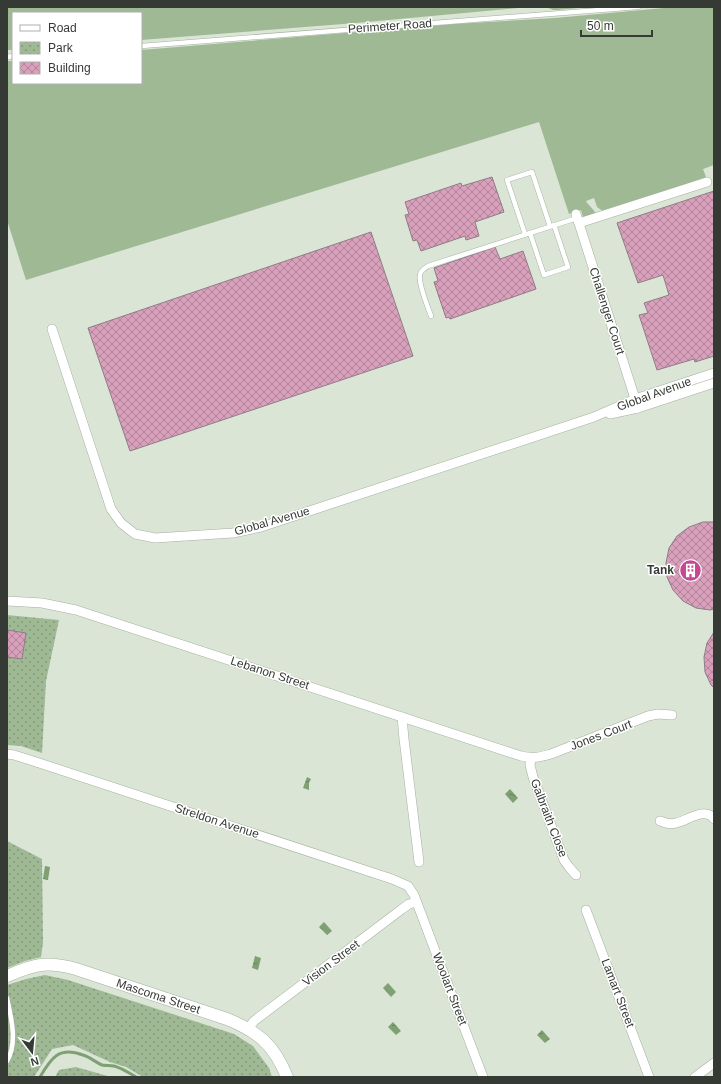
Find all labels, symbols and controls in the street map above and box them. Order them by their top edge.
legend [12,12,142,84]
scale bar [581,12,652,38]
street label: Perimeter Road [348,16,432,36]
text: 50 m [587,19,614,33]
text: Road [48,21,77,35]
text: Park [48,41,74,55]
text: Building [48,61,91,75]
street label: Challenger Court [586,266,628,357]
street label: Global Avenue [615,374,693,414]
street label: Global Avenue [233,503,312,538]
building icon: Tank [677,557,703,583]
place label: Tank [647,563,674,577]
street label: Lebanon Street [229,654,312,693]
street label: Jones Court [568,717,634,753]
street label: Galbraith Close [528,777,570,859]
street label: Streldon Avenue [173,801,261,841]
street label: Vision Street [300,937,363,989]
street label: Woolart Street [430,951,470,1028]
street label: Lamart Street [598,957,638,1030]
street label: Mascoma Street [115,976,203,1017]
north arrow [12,1032,52,1072]
text: N [29,1055,40,1068]

